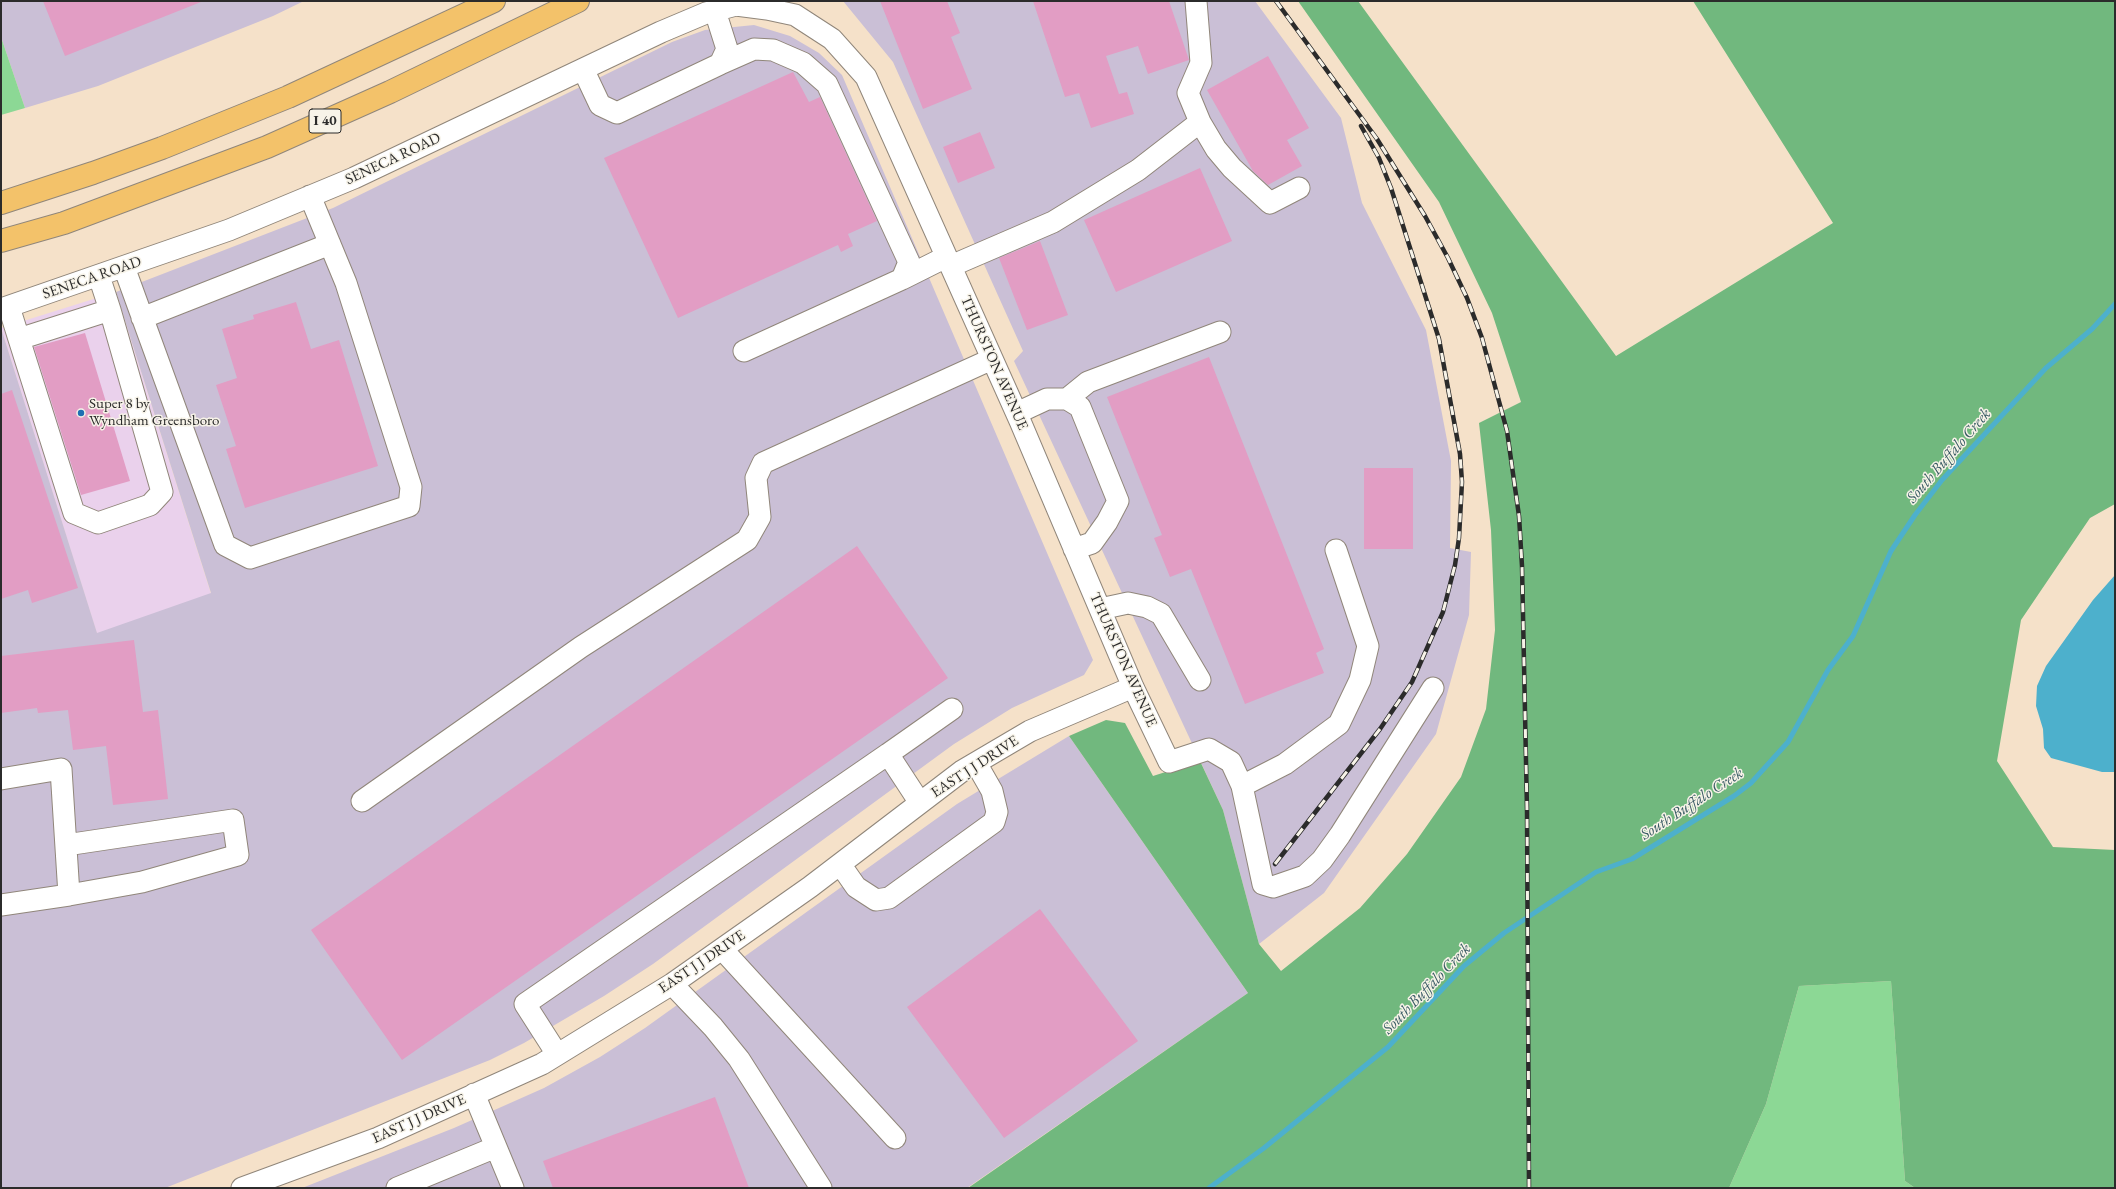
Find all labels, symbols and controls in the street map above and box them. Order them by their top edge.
road number: I 40 [309,109,341,133]
street label: SENECA ROAD [342,129,444,189]
street label: SENECA ROAD [40,253,144,303]
street label: THURSTON AVENUE [956,293,1032,433]
place label: Super 8 by Wyndham Greensboro [89,395,220,430]
water label: South Buffalo Creek [1903,405,1995,507]
marker: Super 8 by Wyndham Greensboro [76,408,86,418]
street label: THURSTON AVENUE [1085,590,1161,730]
street label: EAST J J DRIVE [928,732,1022,802]
water label: South Buffalo Creek [1637,764,1747,844]
street label: EAST J J DRIVE [655,926,749,998]
water label: South Buffalo Creek [1379,940,1475,1038]
street label: EAST J J DRIVE [369,1090,469,1148]

